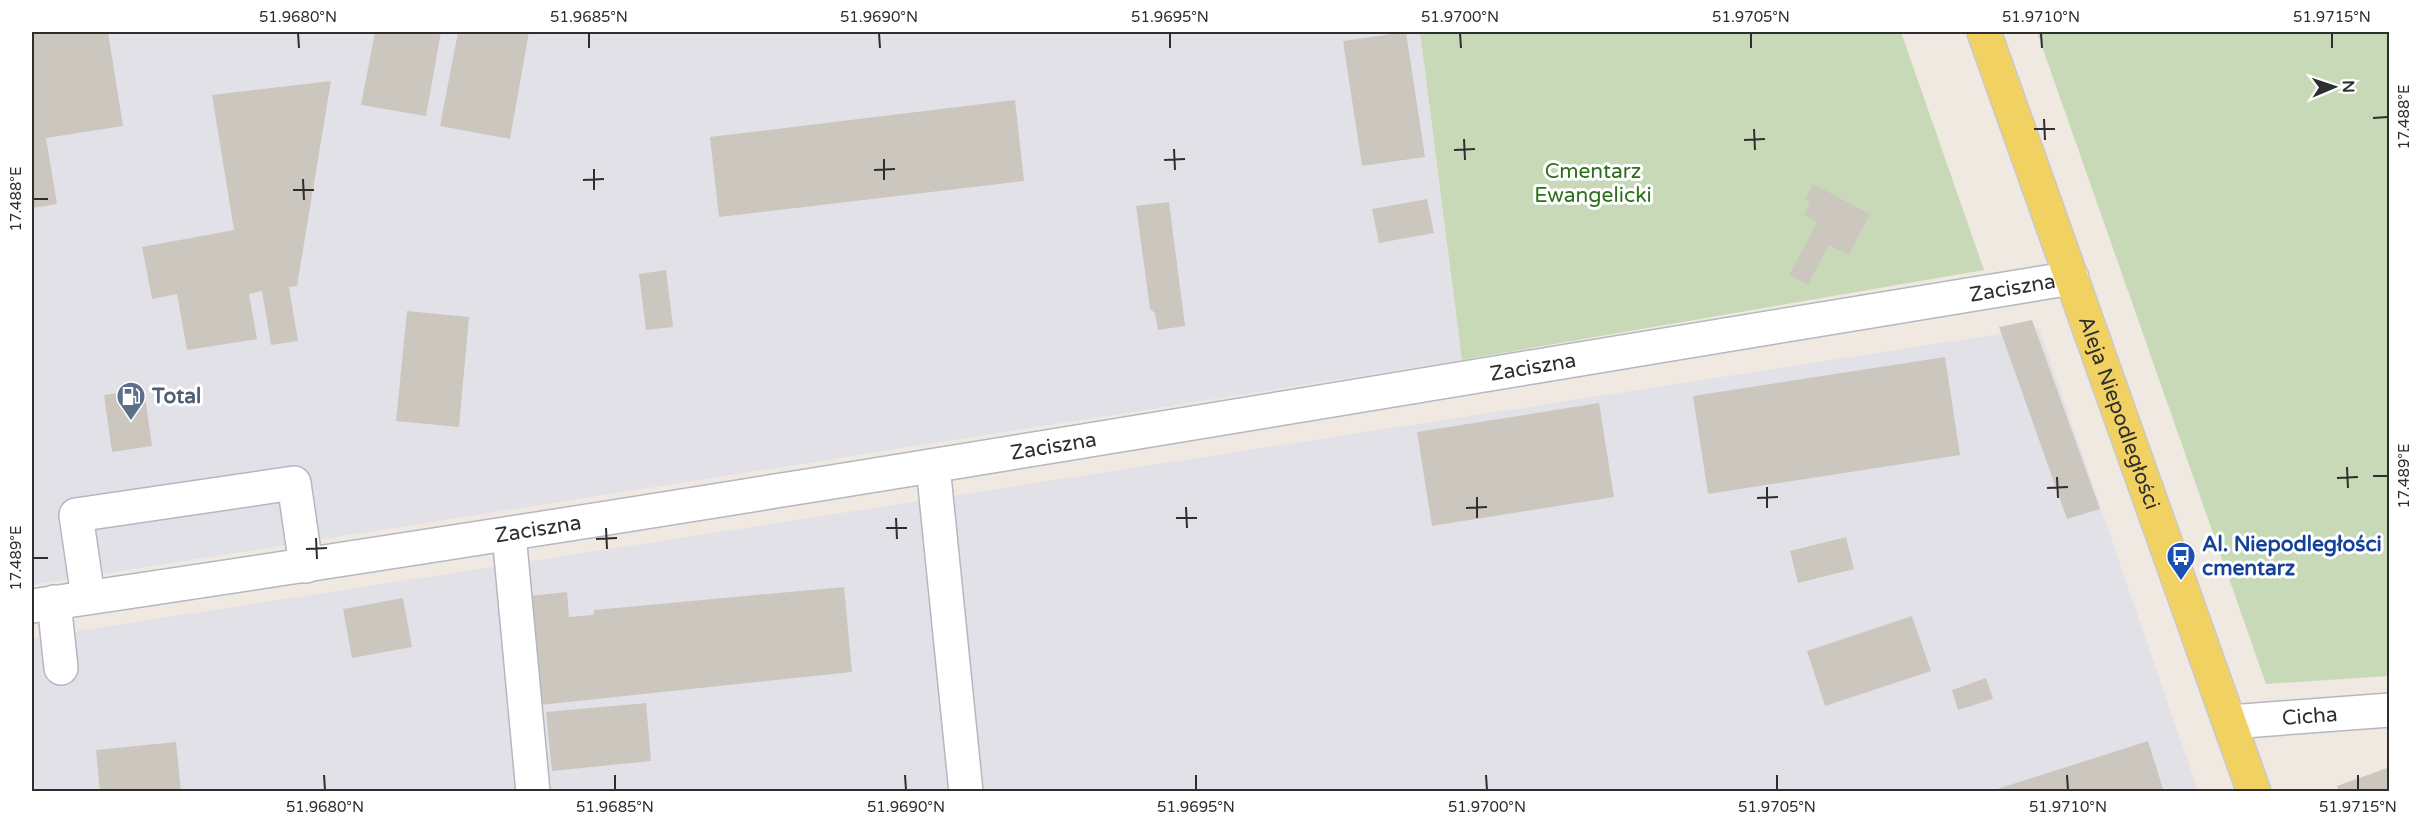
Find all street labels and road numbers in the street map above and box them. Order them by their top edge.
street label: Zaciszna [1968,269,2058,308]
street label: Aleja Niepodległości [2073,313,2165,513]
street label: Zaciszna [1488,348,1578,387]
street label: Zaciszna [1009,427,1098,466]
street label: Zaciszna [493,510,583,548]
street label: Cicha [2281,702,2338,731]

